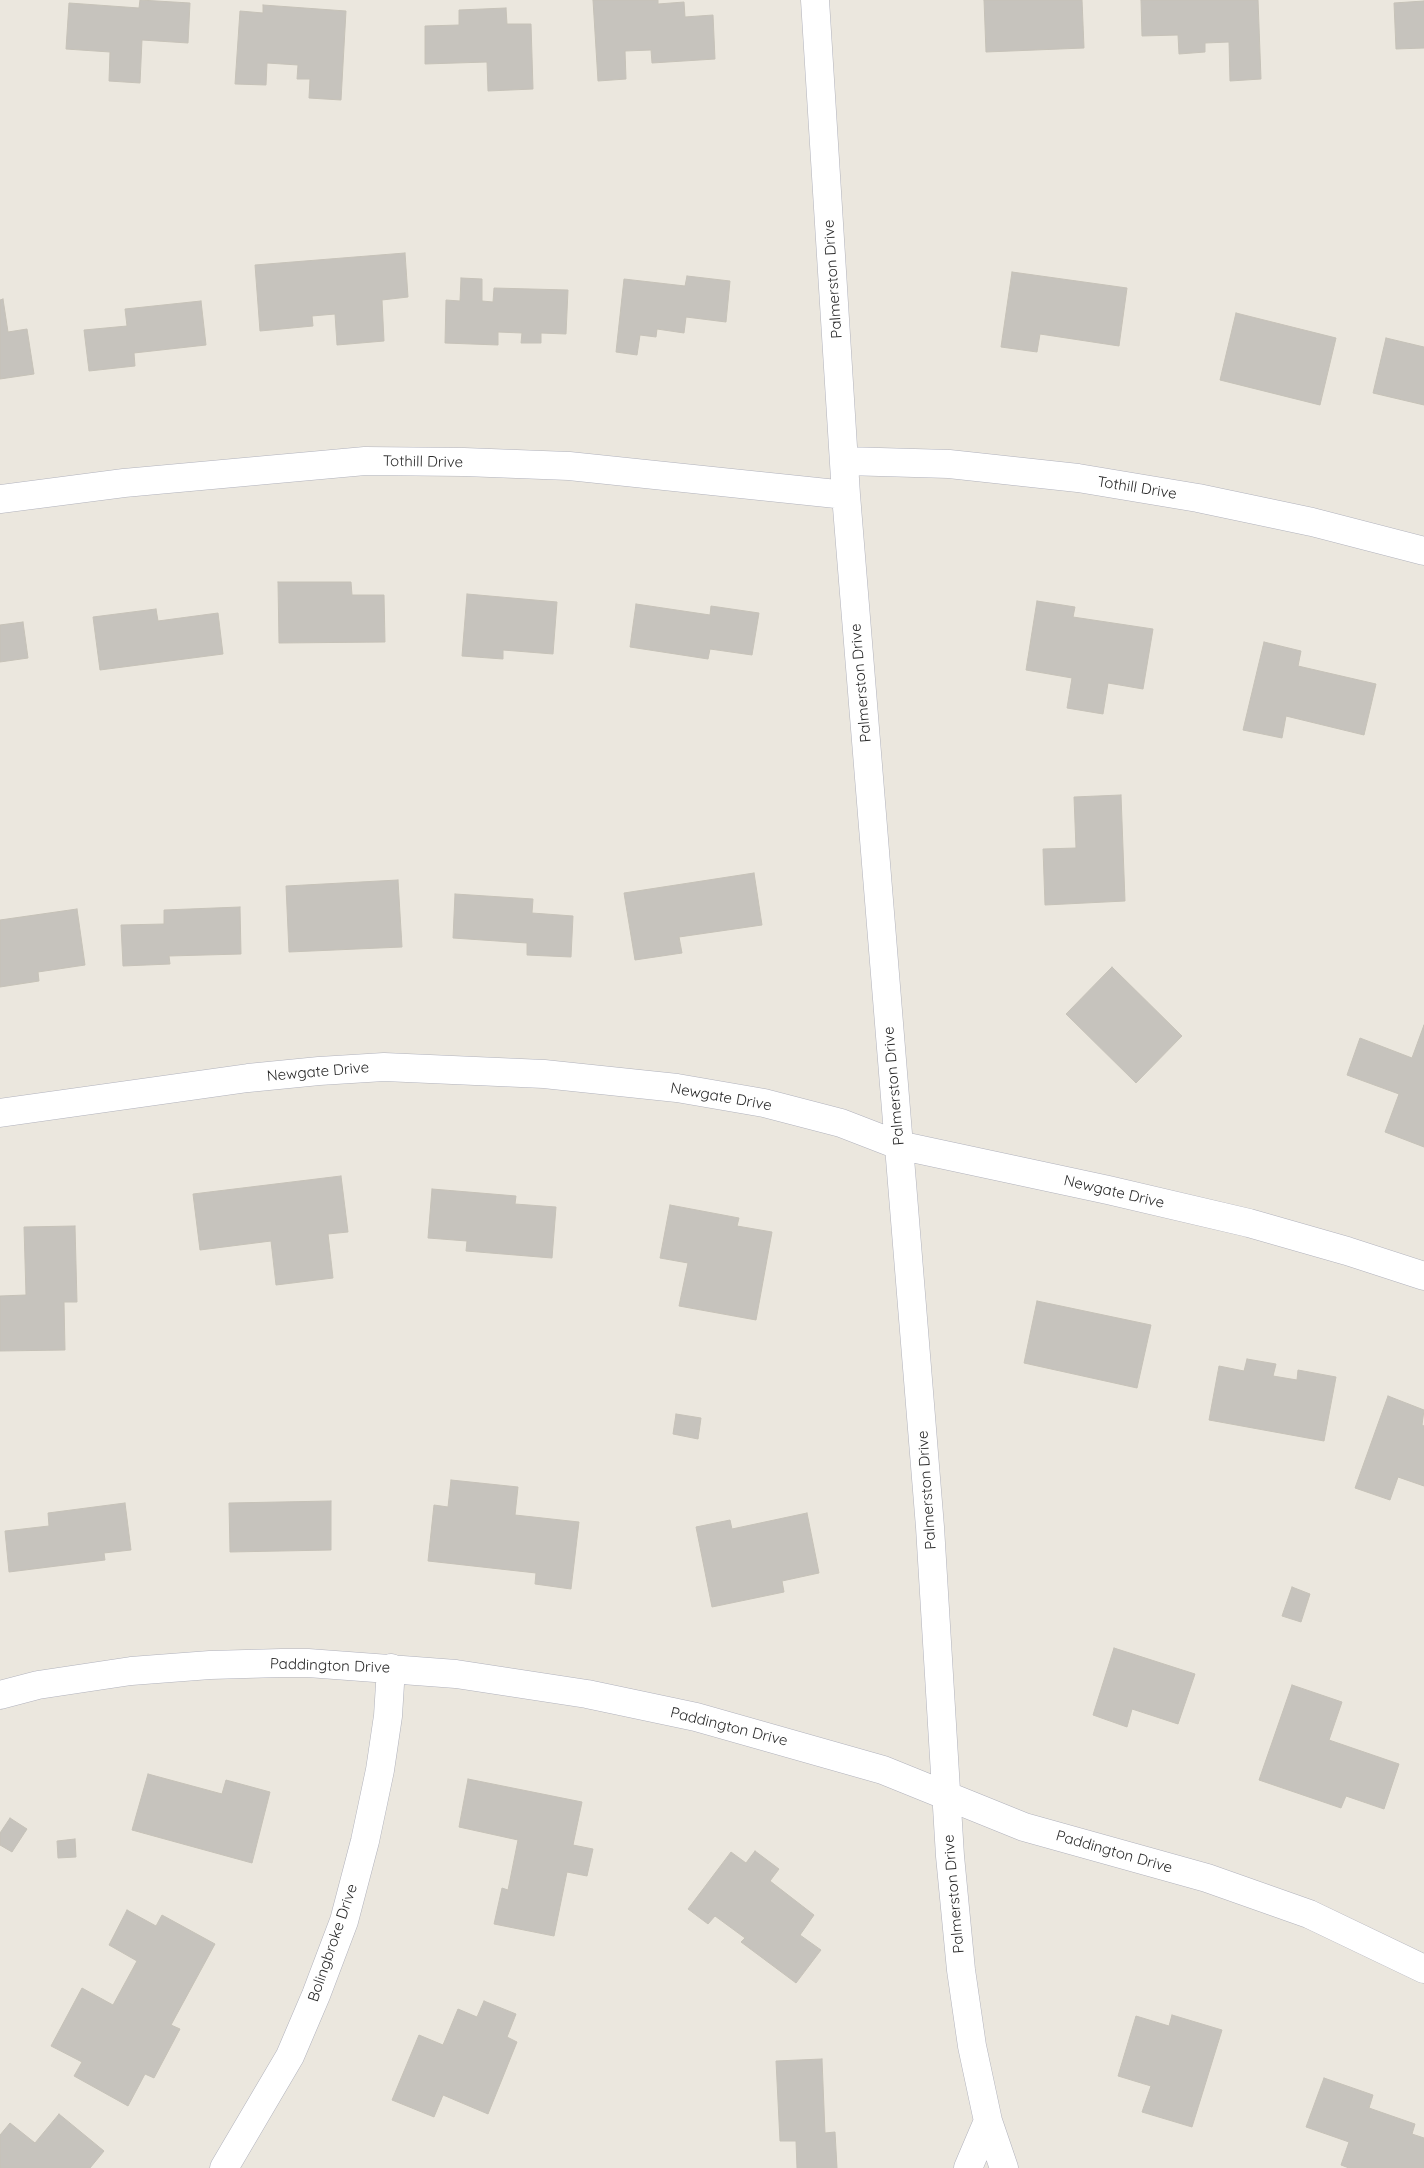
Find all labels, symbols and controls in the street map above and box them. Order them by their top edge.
street label: Palmerston Drive [820,219,846,339]
street label: Tothill Drive [383,452,463,472]
street label: Tothill Drive [1096,473,1178,503]
street label: Palmerston Drive [847,623,875,743]
street label: Palmerston Drive [880,1026,908,1146]
street label: Newgate Drive [266,1059,370,1085]
street label: Newgate Drive [669,1079,773,1115]
street label: Newgate Drive [1062,1172,1166,1212]
street label: Palmerston Drive [914,1430,940,1550]
street label: Paddington Drive [270,1655,390,1677]
street label: Paddington Drive [668,1704,790,1750]
street label: Paddington Drive [1054,1827,1174,1877]
street label: Palmerston Drive [940,1834,968,1954]
street label: Bolingbroke Drive [304,1882,362,2004]

